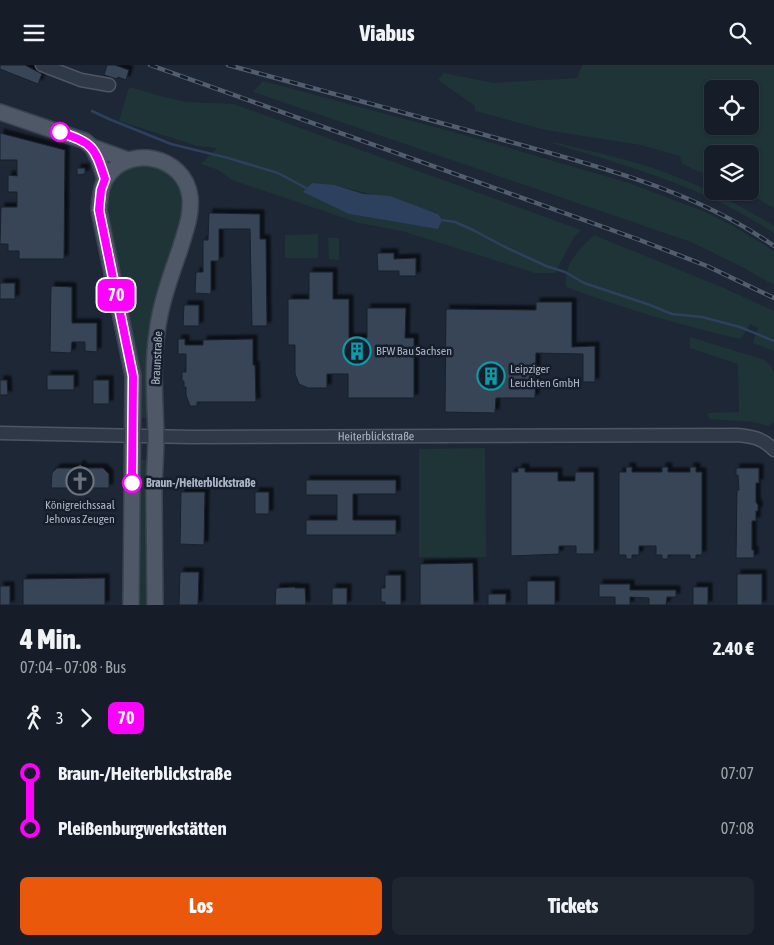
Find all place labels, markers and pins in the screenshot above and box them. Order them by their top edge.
unlabelled marker [50,122,70,142]
building icon: BFW Bau Sachsen [342,336,372,366]
place label: BFW Bau Sachsen [376,344,452,358]
building icon: Leipziger Leuchten GmbH [476,361,506,391]
place label: Leipziger Leuchten GmbH [510,362,580,390]
church icon: Königreichssaal Jehovas Zeugen [65,466,95,496]
marker: Braun-/Heiterblickstraße [122,473,142,493]
place label: Braun-/Heiterblickstraße [146,476,256,490]
place label: Königreichssaal Jehovas Zeugen [45,498,116,526]

